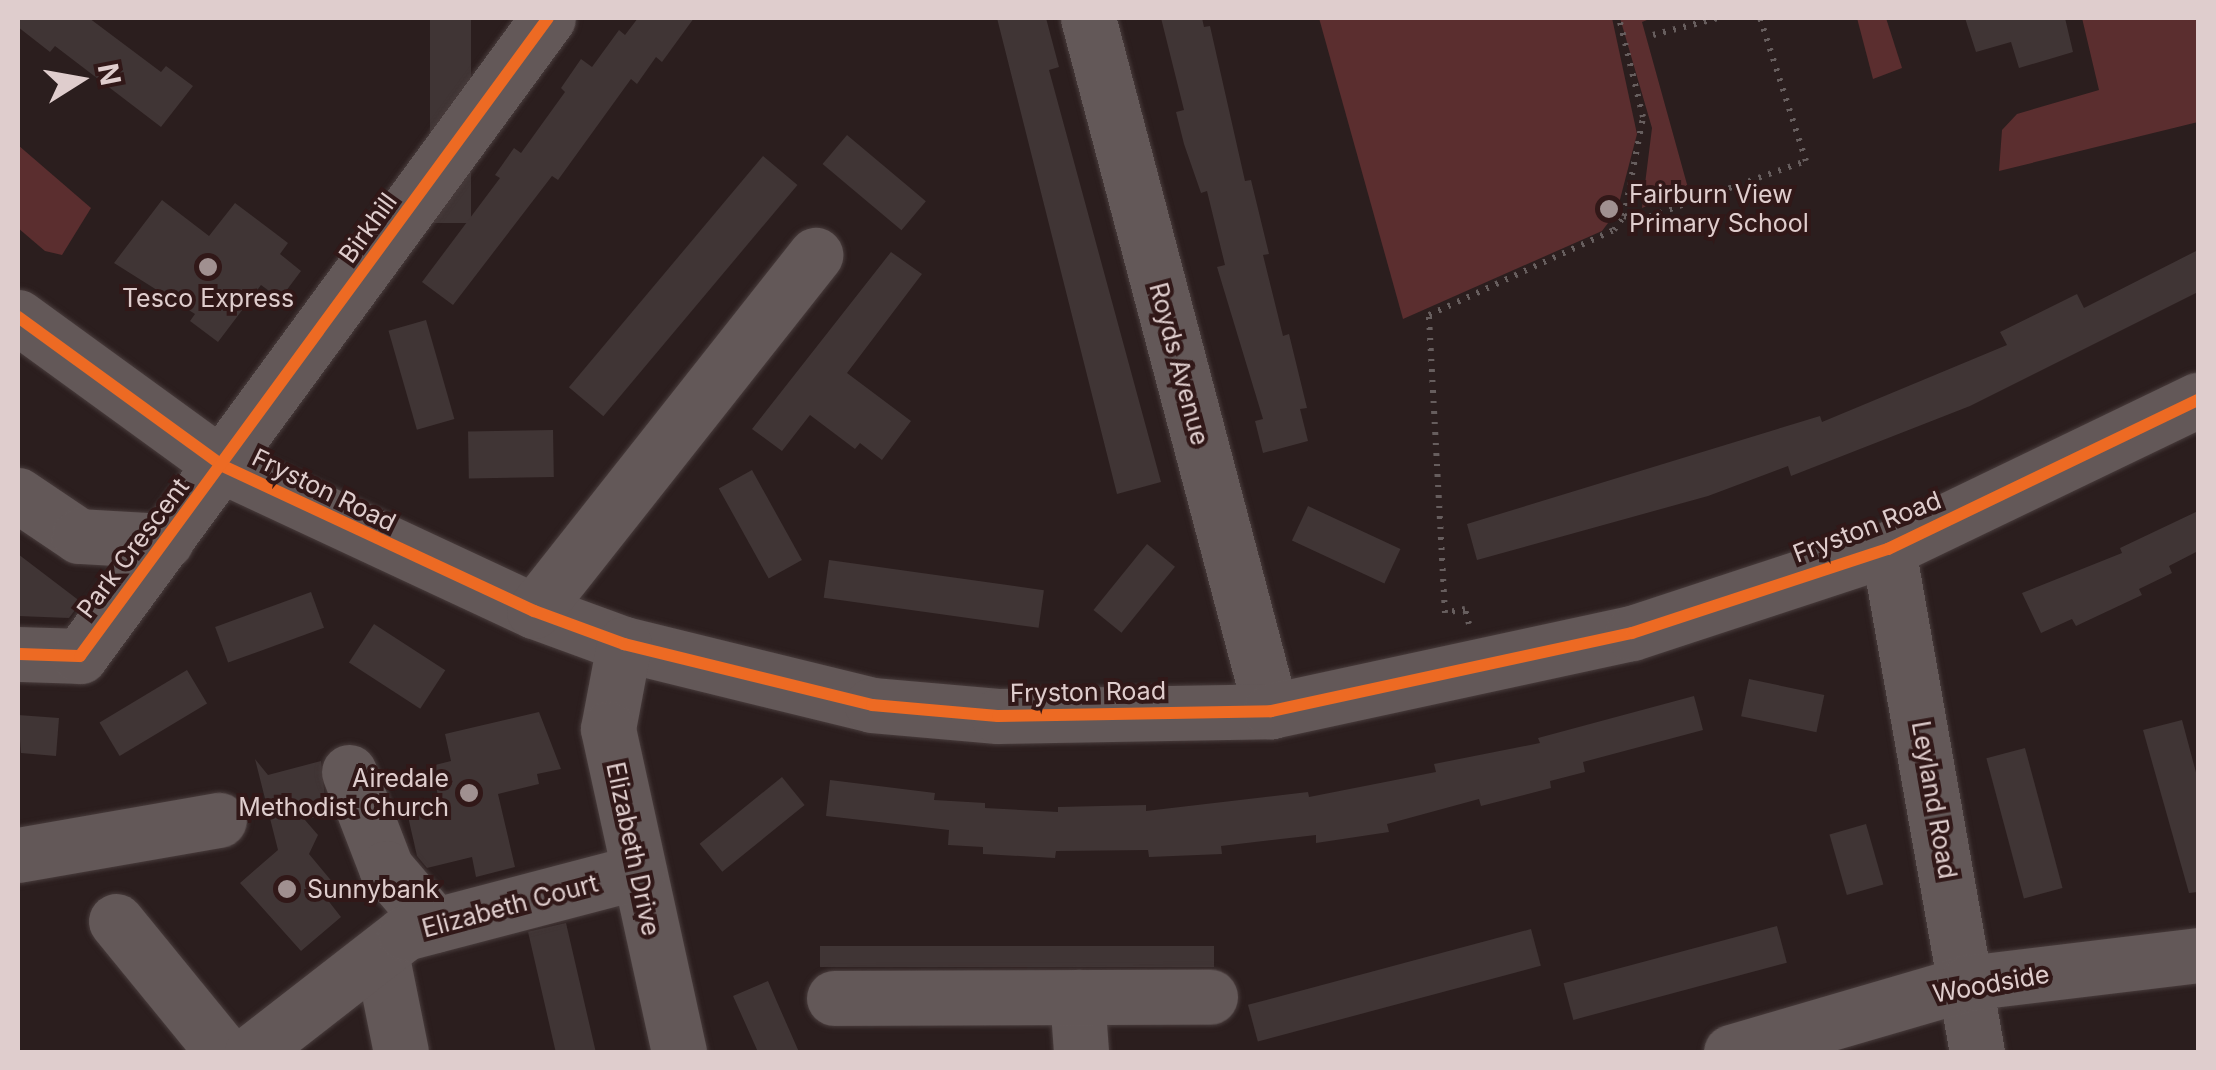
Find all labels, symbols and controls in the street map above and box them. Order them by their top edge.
north arrow [30,30,130,130]
text: N [91,61,128,88]
place label: Fairburn View Primary School [1629,180,1809,239]
street label: Birkhill [333,187,403,269]
marker: Fairburn View Primary School [1598,198,1620,220]
marker: Tesco Express [197,256,219,278]
street label: Royds Avenue [1143,279,1215,449]
place label: Tesco Express [122,283,294,313]
street label: Fryston Road [247,442,401,538]
street label: Park Crescent [71,472,195,624]
street label: Fryston Road [1789,485,1945,569]
street label: Fryston Road [1010,676,1166,708]
street label: Leyland Road [1905,719,1963,881]
street label: Elizabeth Drive [600,759,666,939]
place label: Airedale Methodist Church [238,764,449,823]
marker: Airedale Methodist Church [458,782,480,804]
street label: Elizabeth Court [419,868,601,944]
place label: Sunnybank [307,874,439,904]
marker: Sunnybank [276,878,298,900]
street label: Woodside [1930,959,2052,1009]

